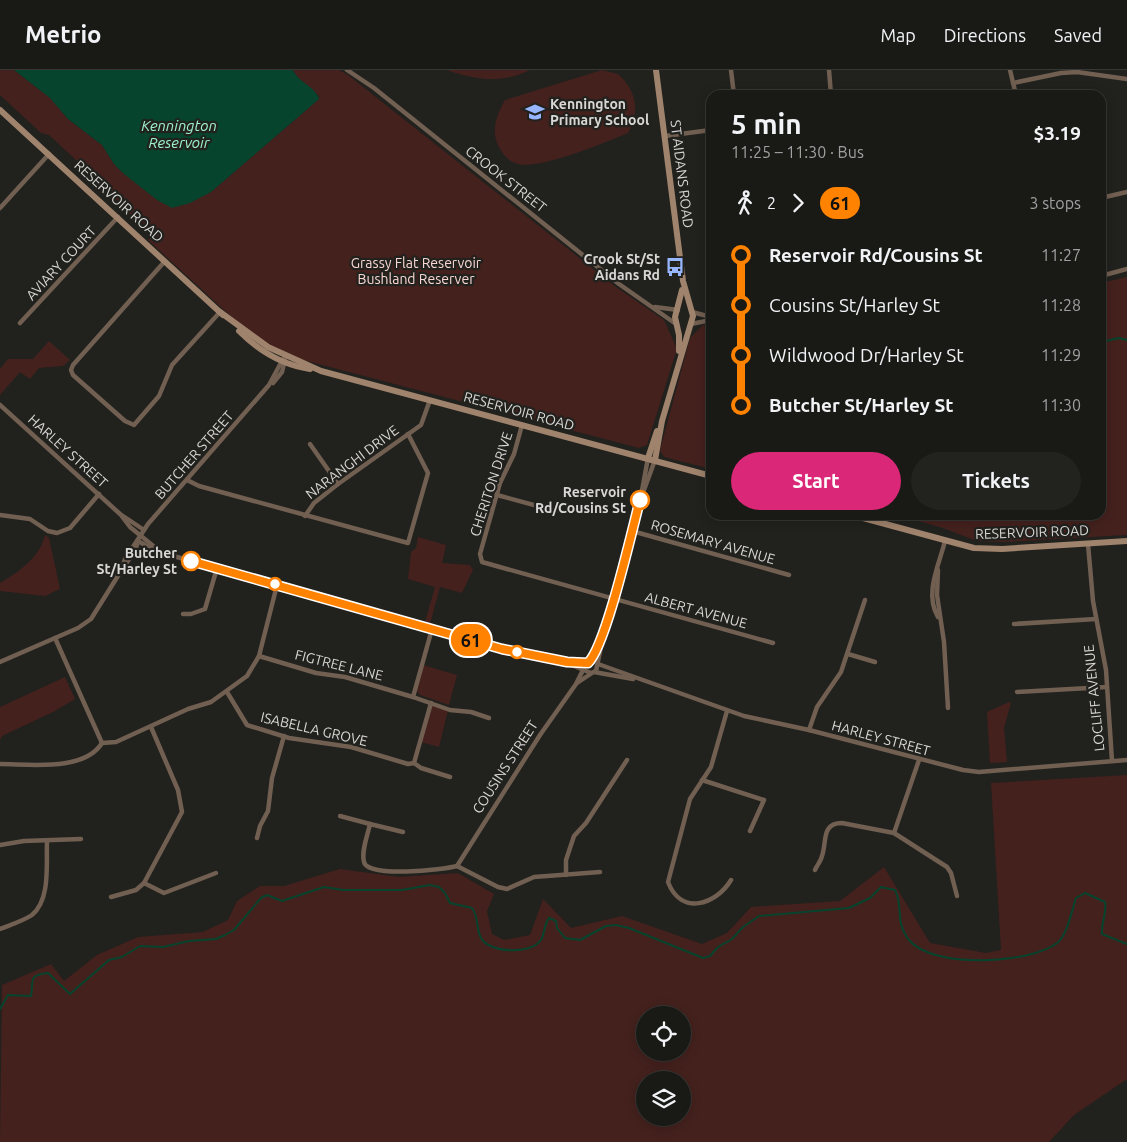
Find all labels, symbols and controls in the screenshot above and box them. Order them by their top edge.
text: Metrio [25,21,102,48]
text: Map [880,25,916,45]
text: Directions [944,25,1026,45]
text: Saved [1054,25,1102,45]
place label: Kennington Primary School [550,96,649,128]
school or university icon: Kennington Primary School [524,101,546,123]
text: 5 min [731,108,802,139]
water label: Kennington Reservoir [141,117,217,151]
street label: ST AIDANS ROAD [667,119,697,229]
text: $3.19 [1033,122,1081,144]
street label: CROOK STREET [462,143,550,216]
text: 11:25 – 11:30 · Bus [731,143,864,161]
street label: RESERVOIR ROAD [71,157,167,245]
icon: walk [731,189,759,217]
icon: forward [784,189,812,217]
text: 61 [830,193,850,213]
text: 2 [767,194,776,212]
text: 3 stops [1029,194,1081,212]
street label: AVIARY COURT [23,223,99,303]
text: Reservoir Rd/Cousins St [769,244,983,266]
text: 11:27 [1041,246,1081,264]
place label: Crook St/St Aidans Rd [584,251,660,283]
park label: Grassy Flat Reservoir Bushland Reserver [351,255,482,287]
bus stop icon: Crook St/St Aidans Rd [664,256,686,278]
text: Cousins St/Harley St [769,294,940,316]
text: 11:28 [1041,296,1081,314]
text: Wildwood Dr/Harley St [769,344,964,366]
text: 11:29 [1041,346,1081,364]
street label: RESERVOIR ROAD [462,389,576,434]
text: Butcher St/Harley St [769,394,953,416]
text: 11:30 [1041,396,1081,414]
street label: BUTCHER STREET [151,408,237,502]
street label: HARLEY STREET [25,411,111,491]
street label: NARANGHI DRIVE [302,422,402,502]
street label: CHERITON DRIVE [467,430,516,538]
button: Start [731,452,901,510]
button: Tickets [911,452,1081,510]
place label: Reservoir Rd/Cousins St [535,484,626,516]
marker: Reservoir Rd/Cousins St [630,490,650,510]
street label: ROSEMARY AVENUE [649,517,777,567]
street label: RESERVOIR ROAD [975,522,1089,542]
place label: Butcher St/Harley St [97,545,177,577]
marker: Butcher St/Harley St [181,551,201,571]
unlabelled marker [268,577,282,591]
street label: ALBERT AVENUE [643,589,749,631]
line badge: 61 [448,624,494,656]
text: 61 [461,630,481,650]
street label: LOCLIFF AVENUE [1080,644,1108,752]
unlabelled marker [510,645,524,659]
street label: FIGTREE LANE [293,646,385,684]
street label: ISABELLA GROVE [259,709,369,749]
street label: COUSINS STREET [469,717,541,816]
street label: HARLEY STREET [830,717,932,759]
map controls [636,1006,691,1126]
button: locate [636,1006,691,1061]
button: layers [636,1071,691,1126]

